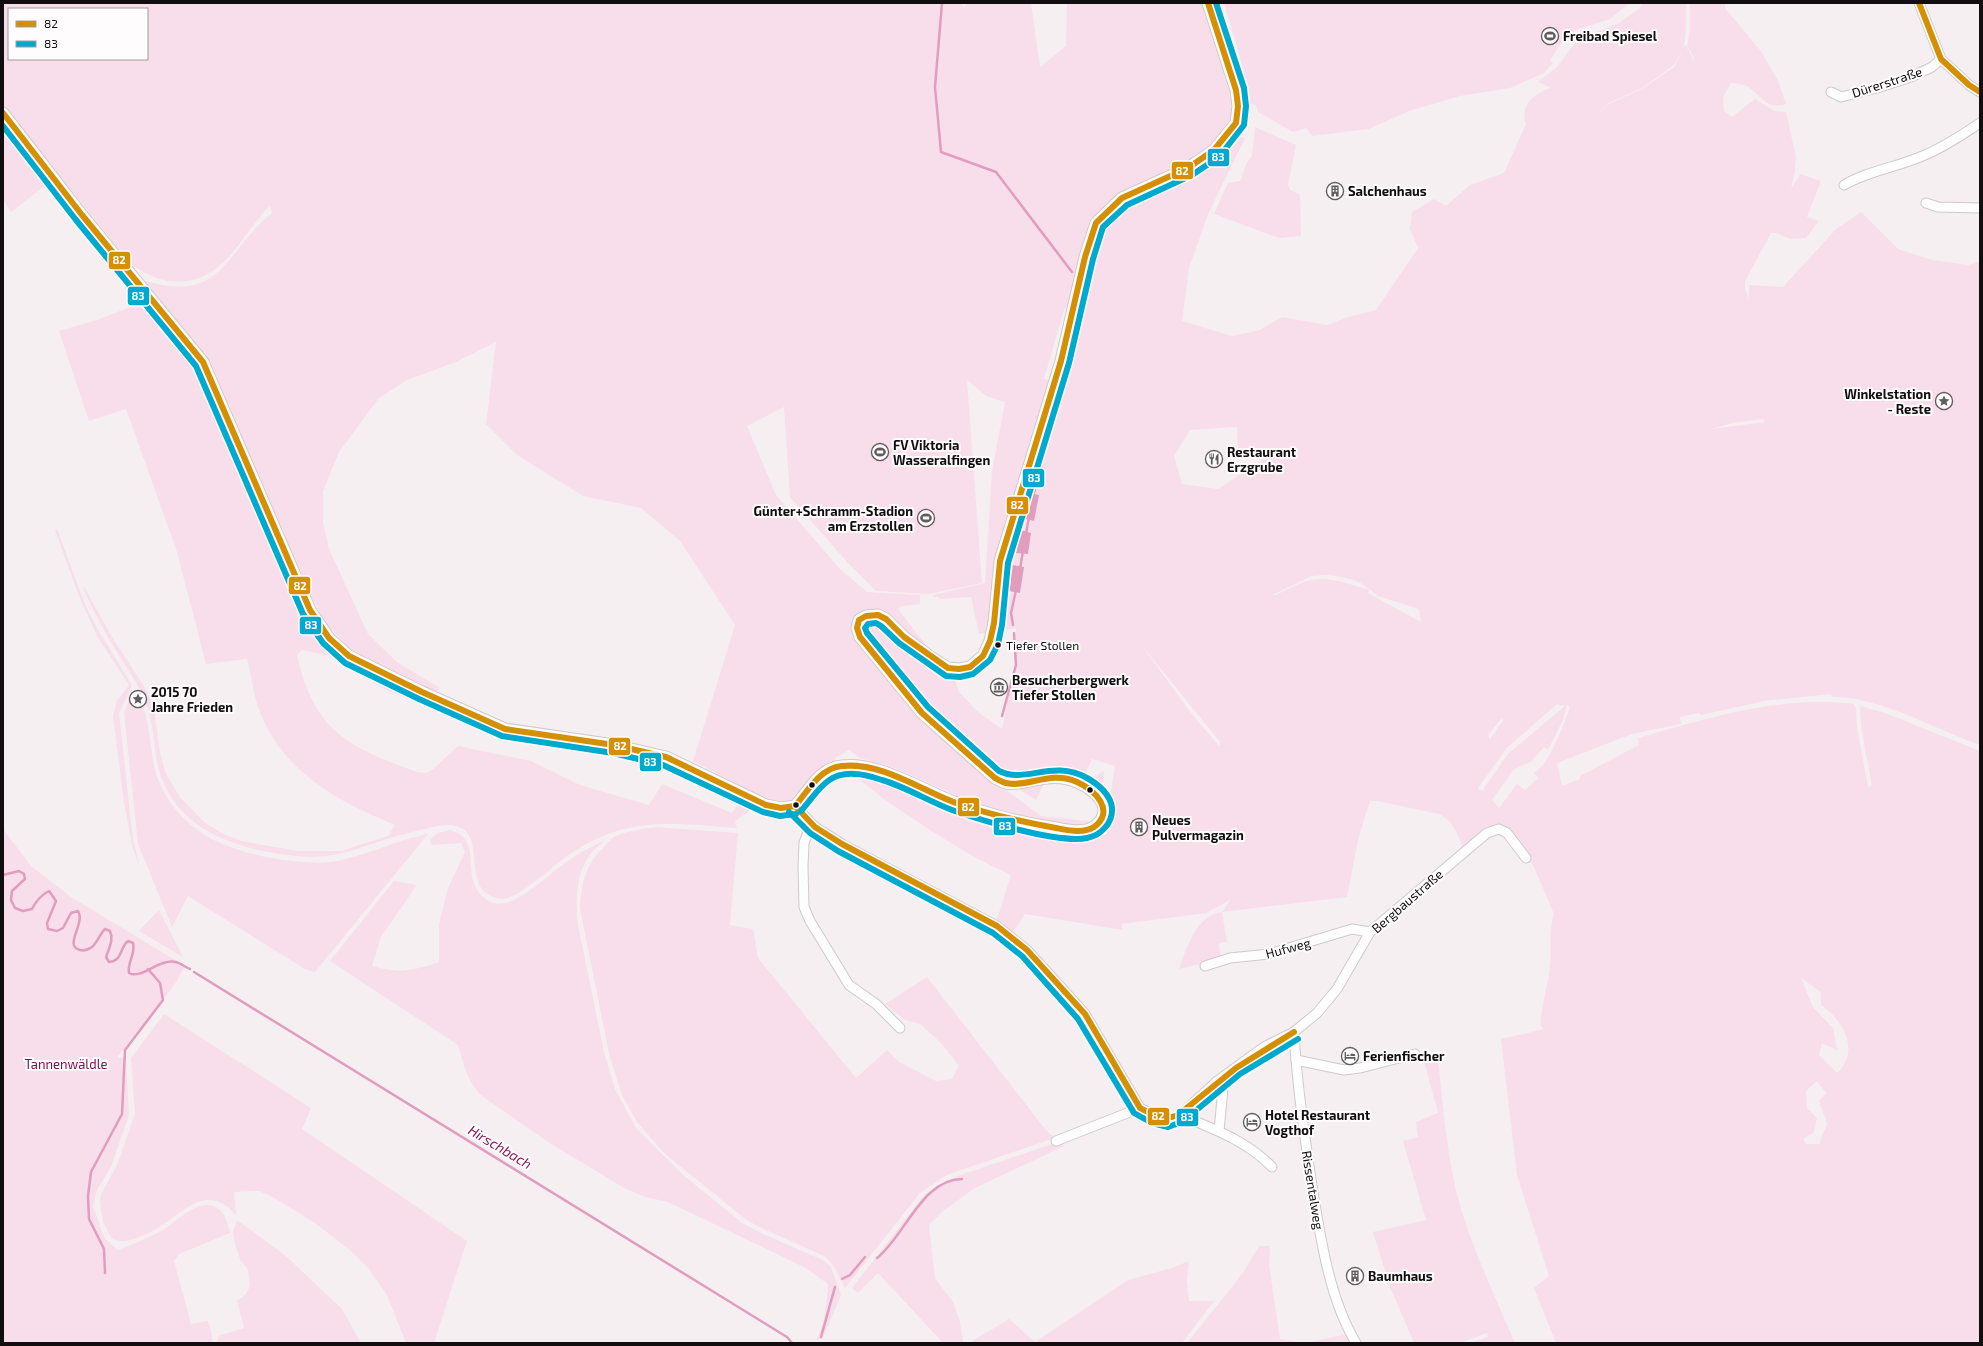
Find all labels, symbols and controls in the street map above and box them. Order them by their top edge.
legend [8,8,148,60]
text: 82 [44,16,58,30]
sports icon: Freibad Spiesel [1540,26,1560,46]
place label: Freibad Spiesel [1563,28,1658,44]
text: 83 [44,36,58,50]
street label: Dürerstraße [1850,63,1924,101]
line badge: 83 [1207,148,1230,167]
text: 83 [1211,150,1225,163]
line badge: 82 [1171,161,1194,180]
text: 82 [1175,164,1189,177]
building icon: Salchenhaus [1325,181,1345,201]
place label: Salchenhaus [1348,183,1427,199]
line badge: 82 [108,251,131,270]
text: 82 [112,253,126,266]
line badge: 83 [127,286,150,306]
text: 83 [131,289,145,302]
place label: Winkelstation - Reste [1844,386,1931,417]
place icon: Winkelstation - Reste [1934,391,1954,411]
place label: FV Viktoria Wasseralfingen [893,437,990,468]
sports icon: FV Viktoria Wasseralfingen [870,442,890,462]
place label: Restaurant Erzgrube [1227,444,1297,475]
restaurant icon: Restaurant Erzgrube [1204,449,1224,469]
line badge: 83 [1022,468,1045,488]
text: 83 [1027,471,1041,484]
line badge: 82 [1006,496,1029,515]
text: 82 [1010,498,1024,511]
place label: Günter+Schramm-Stadion am Erzstollen [754,503,913,534]
sports icon: Günter+Schramm-Stadion am Erzstollen [916,508,936,528]
line badge: 82 [288,576,311,595]
text: 82 [293,579,307,592]
line badge: 83 [299,616,322,635]
text: 83 [304,618,318,631]
place label: Tiefer Stollen [1006,638,1079,652]
marker: Tiefer Stollen [993,640,1003,650]
place label: Besucherbergwerk Tiefer Stollen [1012,672,1130,703]
museum icon: Besucherbergwerk Tiefer Stollen [989,677,1009,697]
place label: 2015 70 Jahre Frieden [151,684,233,715]
place icon: 2015 70 Jahre Frieden [128,689,148,709]
line badge: 82 [608,737,631,756]
text: 82 [613,739,627,752]
line badge: 83 [639,752,662,772]
text: 83 [643,755,657,768]
unlabelled marker [807,780,817,790]
unlabelled marker [1085,785,1095,795]
line badge: 82 [957,797,980,817]
unlabelled marker [791,800,801,810]
text: 82 [961,800,975,813]
place label: Neues Pulvermagazin [1152,812,1244,843]
line badge: 83 [993,817,1016,836]
building icon: Neues Pulvermagazin [1129,817,1149,837]
text: 83 [998,819,1012,832]
street label: Bergbaustraße [1368,866,1446,936]
street label: Hufweg [1264,934,1312,962]
hotel icon: Ferienfischer [1340,1046,1360,1066]
place label: Ferienfischer [1363,1048,1445,1064]
park label: Tannenwäldle [24,1056,108,1072]
line badge: 82 [1147,1107,1170,1126]
place label: Hotel Restaurant Vogthof [1265,1107,1371,1138]
line badge: 83 [1176,1108,1199,1127]
text: 82 [1151,1109,1165,1122]
text: 83 [1180,1110,1194,1123]
hotel icon: Hotel Restaurant Vogthof [1242,1112,1262,1132]
water label: Hirschbach [465,1121,535,1172]
street label: Rissentalweg [1299,1149,1327,1231]
building icon: Baumhaus [1345,1266,1365,1286]
place label: Baumhaus [1368,1268,1433,1284]

